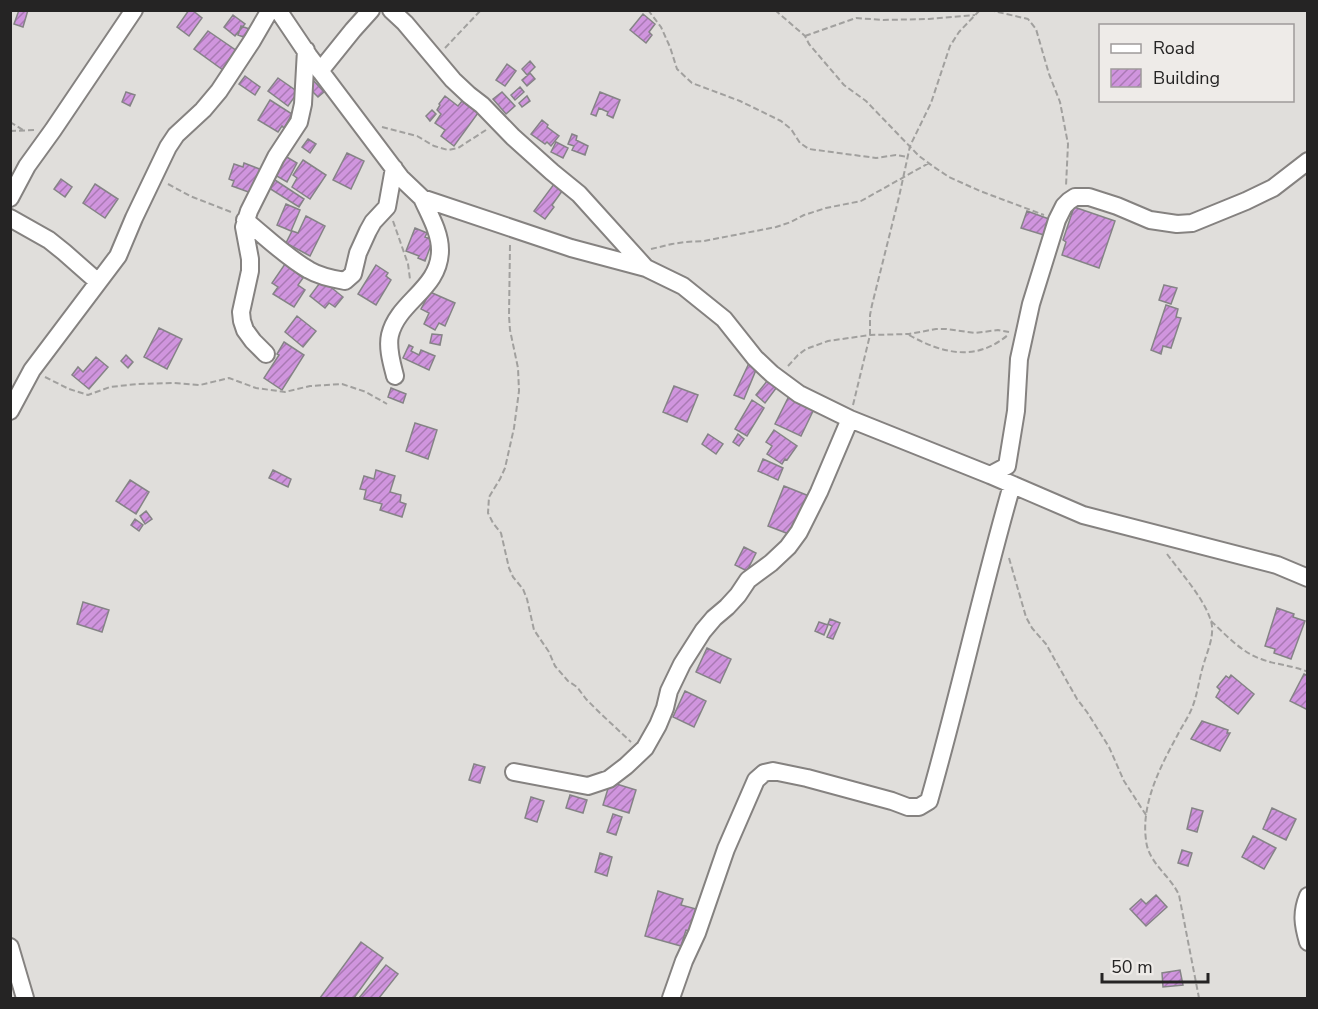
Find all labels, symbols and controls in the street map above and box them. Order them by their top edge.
legend [1099,24,1294,102]
text: Road [1153,36,1195,60]
text: Building [1153,66,1220,90]
scale bar [1102,946,1208,984]
text: 50 m [1111,955,1153,979]

